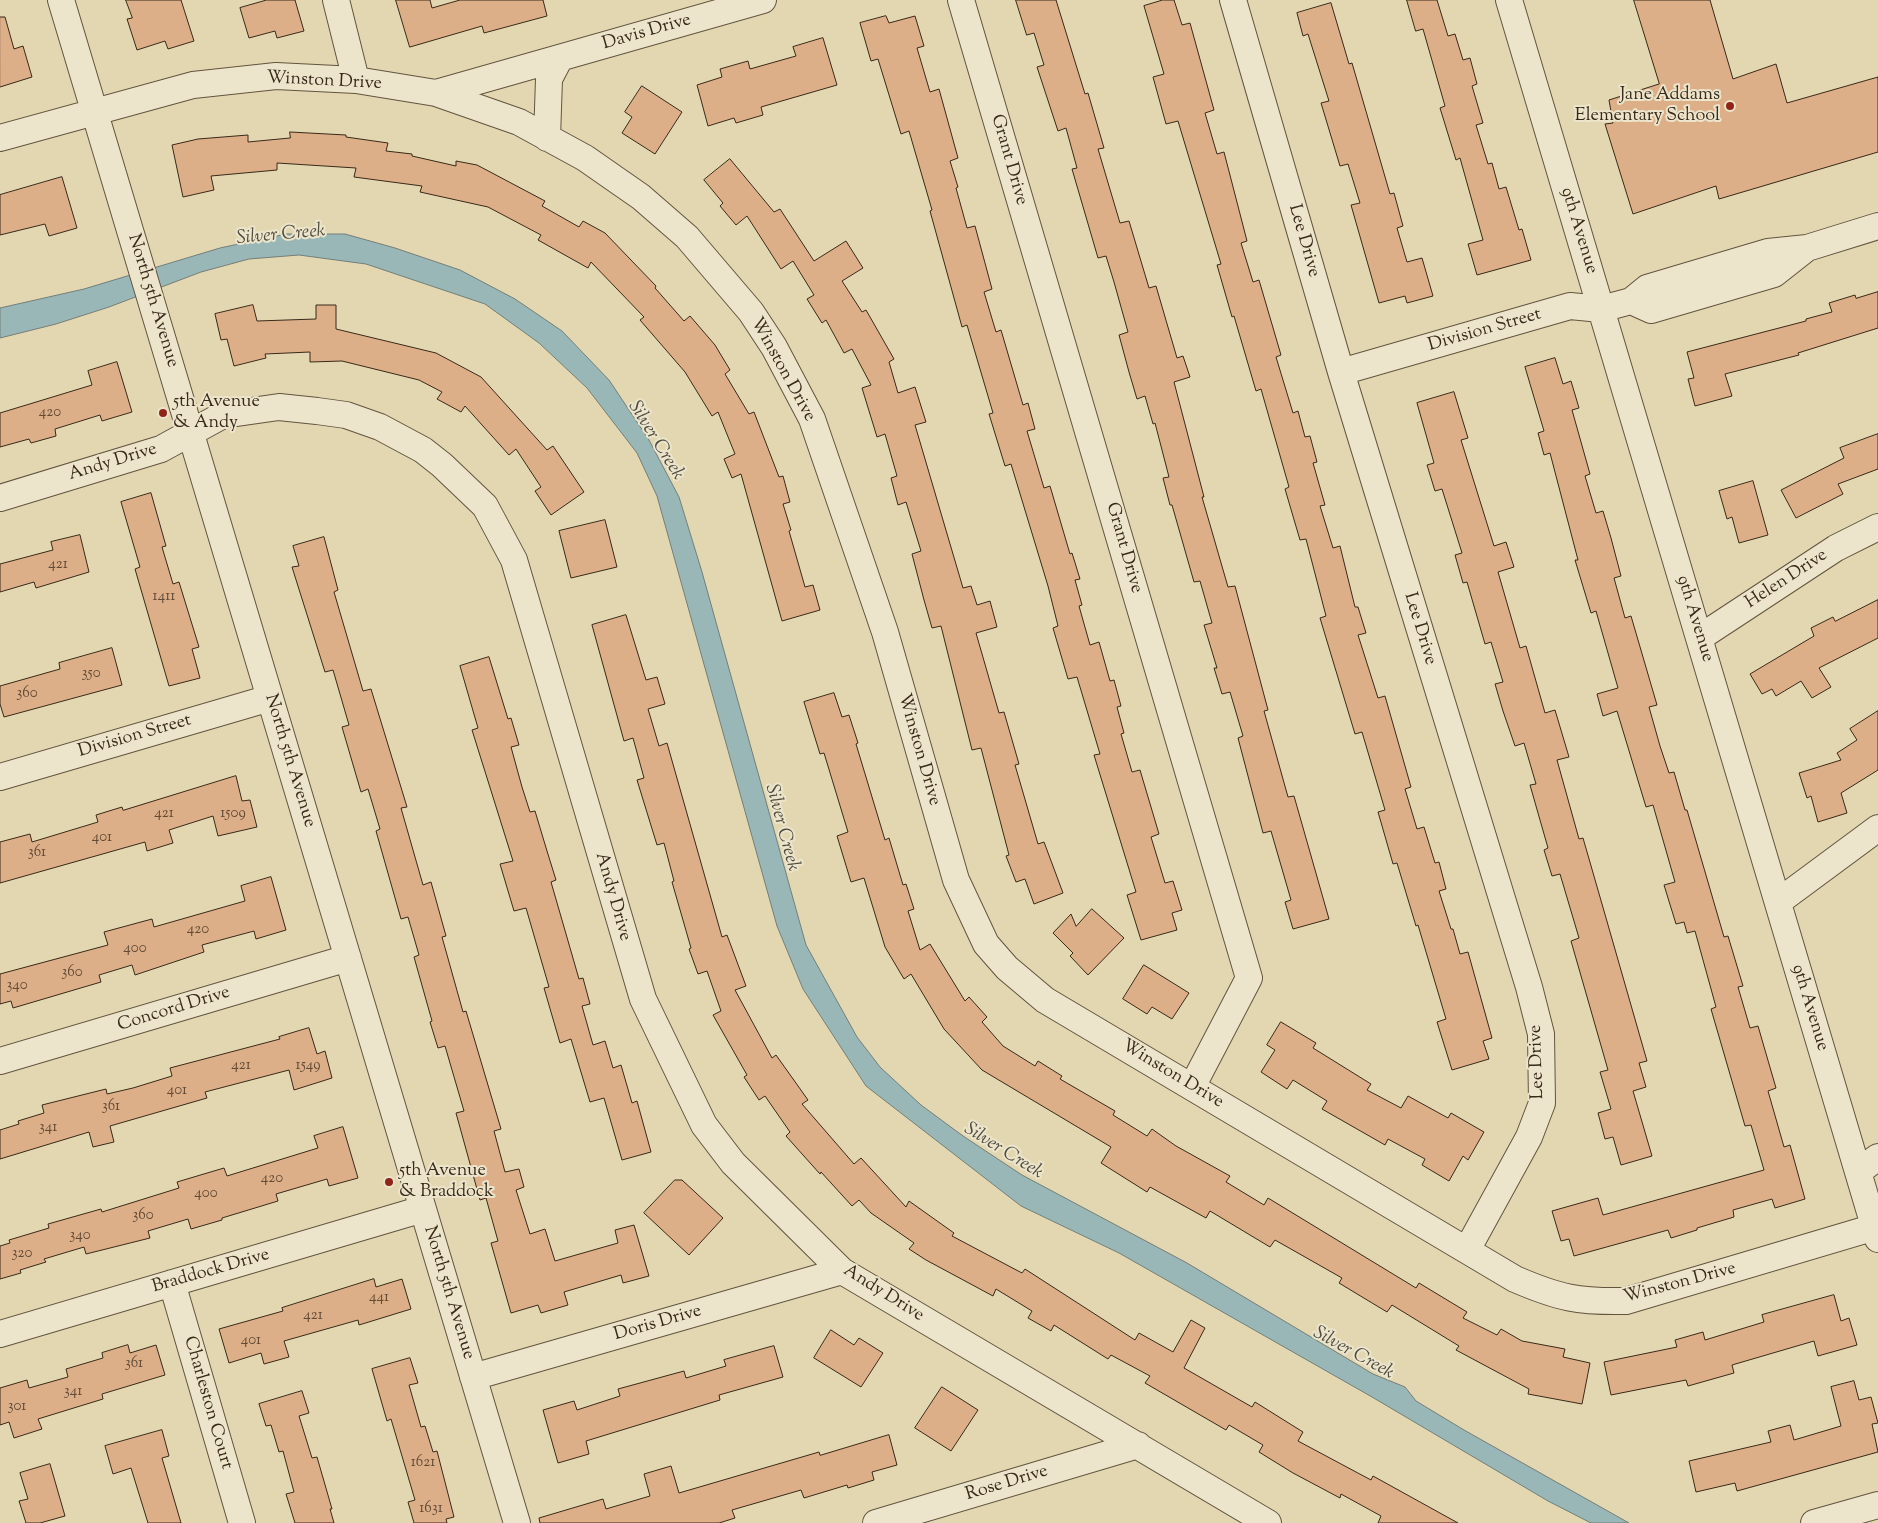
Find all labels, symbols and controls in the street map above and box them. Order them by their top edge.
street label: Davis Drive [600,10,694,56]
street label: Winston Drive [266,68,382,96]
place label: Jane Addams Elementary School [1575,85,1720,128]
marker: Jane Addams Elementary School [1724,100,1736,112]
street label: Grant Drive [985,112,1031,208]
street label: 9th Avenue [1555,185,1601,277]
street label: Lee Drive [1282,202,1324,280]
water label: Silver Creek [236,221,326,251]
street label: North 5th Avenue [121,232,183,370]
street label: Division Street [1426,305,1544,357]
street label: Winston Drive [745,314,819,426]
place label: 5th Avenue & Andy [173,392,260,434]
water label: Silver Creek [622,397,688,485]
house number: 420 [39,404,61,422]
marker: 5th Avenue & Andy [157,407,169,419]
street label: Andy Drive [66,439,160,487]
street label: Grant Drive [1100,500,1146,596]
street label: Helen Drive [1742,545,1832,615]
house number: 421 [48,556,68,574]
street label: 9th Avenue [1671,573,1717,665]
house number: 1411 [153,588,175,606]
street label: Lee Drive [1398,590,1440,668]
house number: 350 [81,665,101,683]
house number: 360 [16,685,38,703]
street label: Winston Drive [892,691,944,809]
street label: North 5th Avenue [258,692,320,830]
street label: Division Street [76,711,194,763]
water label: Silver Creek [758,782,804,874]
house number: 421 [154,805,174,823]
house number: 1509 [220,805,246,823]
house number: 401 [92,829,112,847]
house number: 361 [28,844,46,862]
street label: Andy Drive [589,850,635,944]
house number: 420 [187,921,209,939]
house number: 400 [123,940,147,958]
street label: 9th Avenue [1786,962,1832,1054]
house number: 360 [61,964,83,982]
house number: 340 [6,977,28,995]
street label: Concord Drive [115,983,233,1037]
street label: Lee Drive [1526,1024,1550,1100]
street label: Winston Drive [1117,1036,1227,1114]
house number: 421 [231,1057,251,1075]
house number: 1549 [296,1057,320,1075]
house number: 401 [167,1082,187,1100]
house number: 361 [102,1098,120,1116]
house number: 341 [39,1119,57,1137]
water label: Silver Creek [959,1119,1047,1185]
place label: 5th Avenue & Braddock [399,1161,494,1204]
house number: 420 [261,1170,283,1188]
marker: 5th Avenue & Braddock [383,1176,395,1188]
house number: 400 [194,1185,218,1203]
house number: 360 [132,1207,154,1225]
street label: North 5th Avenue [417,1224,479,1362]
house number: 340 [69,1227,91,1245]
house number: 320 [11,1245,33,1263]
street label: Braddock Drive [150,1245,272,1299]
street label: Winston Drive [1621,1259,1739,1309]
street label: Andy Drive [839,1261,927,1327]
house number: 441 [369,1289,389,1307]
street label: Doris Drive [612,1301,704,1347]
house number: 421 [303,1307,323,1325]
water label: Silver Creek [1309,1322,1397,1386]
house number: 401 [241,1332,261,1350]
street label: Charleston Court [178,1334,236,1472]
house number: 361 [125,1355,143,1373]
house number: 341 [64,1383,82,1401]
house number: 301 [8,1398,26,1416]
house number: 1621 [411,1454,435,1472]
street label: Rose Drive [963,1461,1051,1507]
house number: 1631 [419,1500,443,1518]

